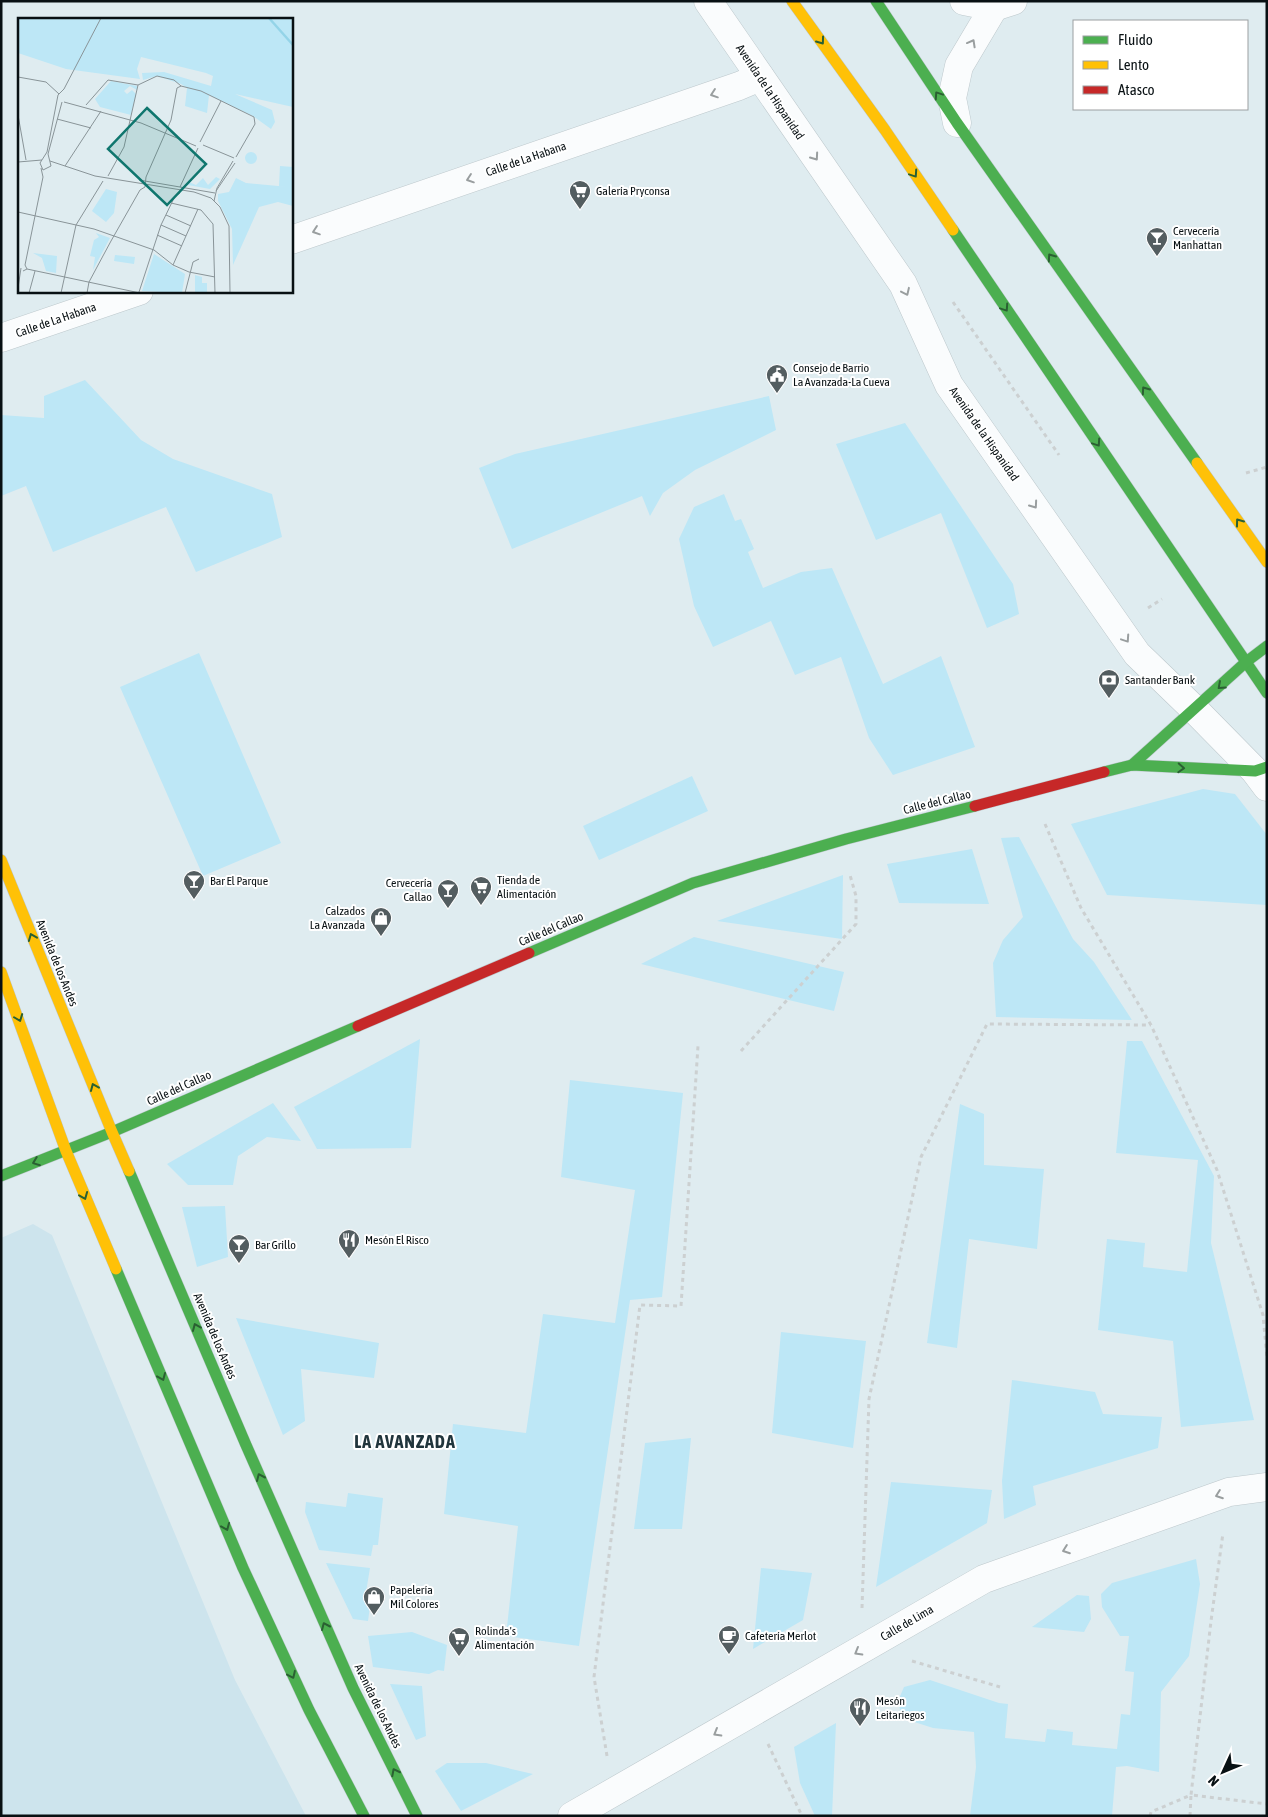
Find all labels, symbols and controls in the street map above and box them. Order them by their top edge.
inset map [18,18,292,292]
legend [1073,20,1248,110]
text: Fluido [1118,31,1153,48]
one-way arrow [815,35,824,45]
one-way arrow [966,39,976,48]
street label: Avenida de la Hispanidad [733,42,807,142]
text: Lento [1118,56,1149,73]
text: Atasco [1118,81,1155,98]
one-way arrow [711,88,719,98]
one-way arrow [935,91,944,101]
street label: Calle de La Habana [484,139,568,179]
one-way arrow [809,151,818,161]
one-way arrow [908,168,917,178]
one-way arrow [466,173,475,183]
supermarket icon: Galería Pryconsa [568,179,592,210]
place label: Galería Pryconsa [596,184,670,198]
place label: Cervecería Manhattan [1173,224,1222,252]
one-way arrow [313,225,321,235]
bar icon: Cervecería Manhattan [1145,226,1169,257]
one-way arrow [1048,253,1057,263]
one-way arrow [900,286,910,295]
street label: Calle de La Habana [14,300,98,340]
one-way arrow [999,303,1008,312]
place label: Consejo de Barrio La Avanzada-La Cueva [793,361,890,389]
public building icon: Consejo de Barrio La Avanzada-La Cueva [765,363,789,394]
street label: Avenida de la Hispanidad [946,384,1022,484]
one-way arrow [1142,386,1151,396]
one-way arrow [1090,438,1100,447]
one-way arrow [1028,499,1037,509]
one-way arrow [1236,519,1244,528]
one-way arrow [1120,633,1129,642]
bank icon: Santander Bank [1097,668,1121,699]
place label: Santander Bank [1125,673,1196,687]
one-way arrow [1217,680,1226,689]
one-way arrow [1177,762,1185,773]
street label: Calle del Callao [902,787,972,817]
bar icon: Bar El Parque [182,869,206,900]
place label: Tienda de Alimentación [497,873,556,901]
place label: Bar El Parque [210,874,268,888]
supermarket icon: Tienda de Alimentación [469,875,493,906]
place label: Cervecería Callao [386,876,432,904]
bar icon: Cervecería Callao [436,878,460,909]
place label: Calzados La Avanzada [310,904,365,932]
shop icon: Calzados La Avanzada [369,906,393,937]
street label: Calle del Callao [517,909,586,949]
street label: Avenida de los Andes [33,918,81,1008]
one-way arrow [28,933,38,942]
one-way arrow [13,1013,23,1022]
street label: Calle del Callao [145,1067,214,1108]
one-way arrow [89,1083,100,1092]
one-way arrow [32,1156,41,1166]
one-way arrow [78,1191,89,1200]
restaurant icon: Mesón El Risco [337,1228,361,1259]
bar icon: Bar Grillo [227,1233,251,1264]
place label: Mesón El Risco [365,1233,429,1247]
place label: Bar Grillo [255,1238,296,1252]
street label: Avenida de los Andes [191,1291,239,1381]
one-way arrow [192,1323,203,1332]
one-way arrow [155,1372,166,1381]
district label: LA AVANZADA [354,1431,456,1452]
one-way arrow [255,1473,266,1482]
one-way arrow [1215,1489,1224,1499]
one-way arrow [219,1522,230,1531]
one-way arrow [1062,1544,1071,1554]
place label: Papelería Mil Colores [390,1583,439,1611]
shop icon: Papelería Mil Colores [362,1585,386,1616]
street label: Calle de Lima [878,1602,936,1644]
one-way arrow [321,1622,332,1631]
place label: Rolinda's Alimentación [475,1624,534,1652]
cafe icon: Cafetería Merlot [717,1624,741,1655]
supermarket icon: Rolinda's Alimentación [447,1626,471,1657]
place label: Cafetería Merlot [745,1629,817,1643]
one-way arrow [854,1645,863,1655]
street label: Avenida de los Andes [352,1662,404,1750]
one-way arrow [286,1670,297,1679]
place label: Mesón Leitariegos [876,1694,924,1722]
restaurant icon: Mesón Leitariegos [848,1696,872,1727]
one-way arrow [714,1727,723,1737]
north arrow [1198,1747,1248,1797]
one-way arrow [391,1768,401,1777]
text: N [1205,1773,1222,1790]

